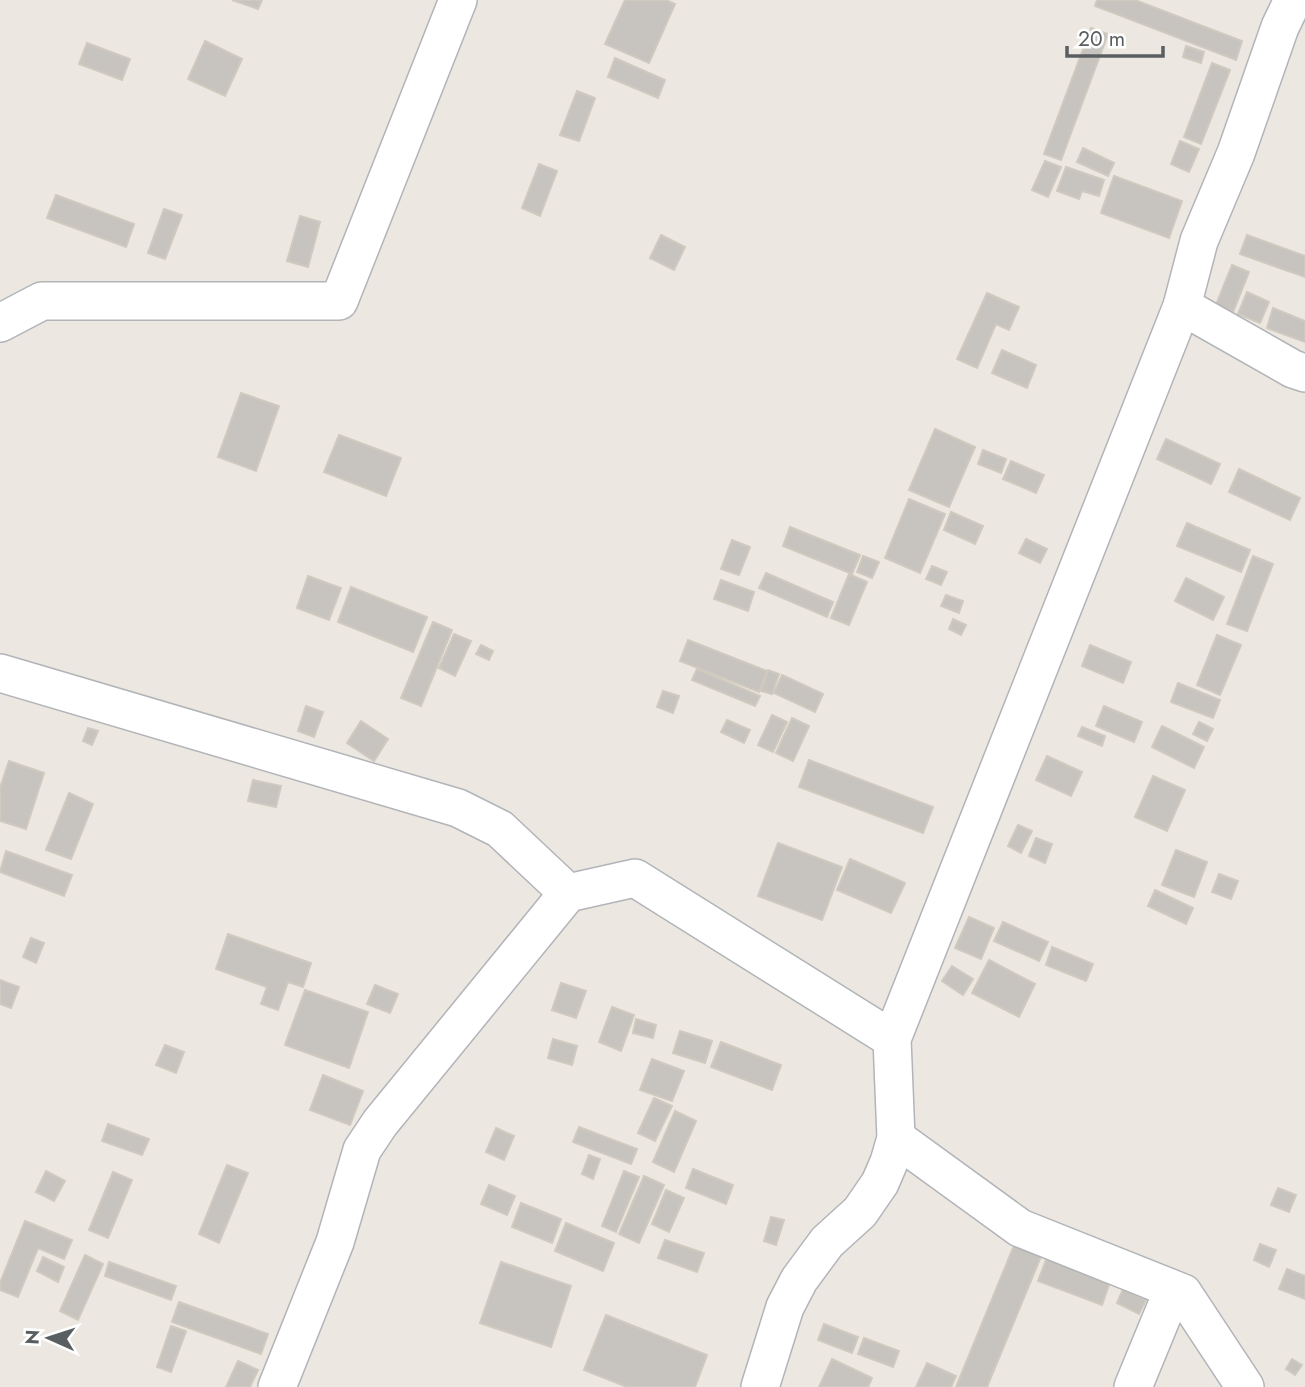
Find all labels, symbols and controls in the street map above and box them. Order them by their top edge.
scale bar [1067,14,1163,58]
text: 20 m [1078,24,1125,54]
north arrow [14,1303,84,1373]
text: N [19,1329,46,1345]

